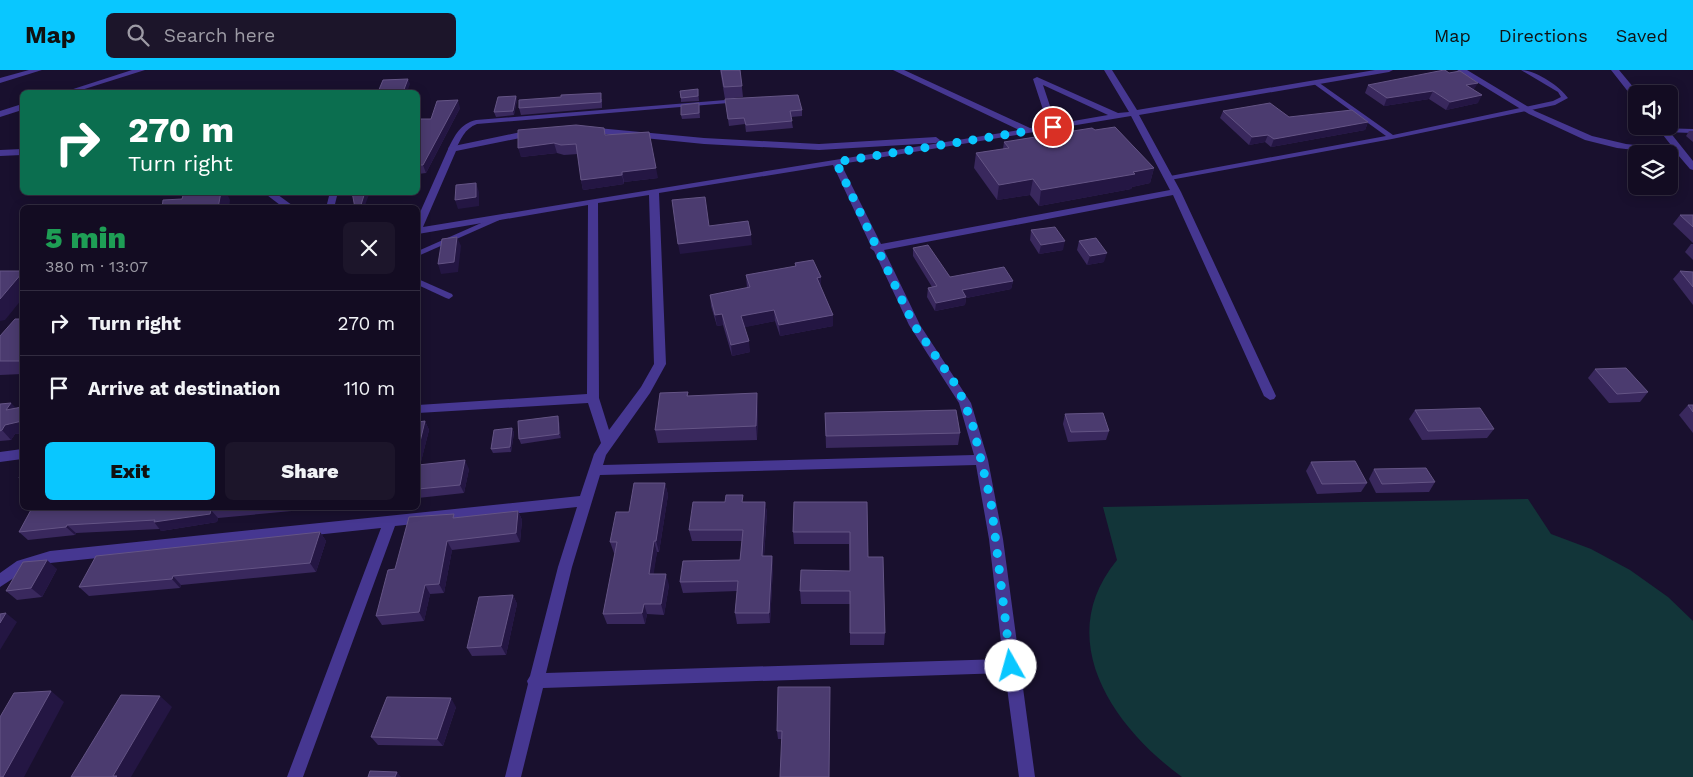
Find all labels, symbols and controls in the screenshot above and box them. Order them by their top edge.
search box [106,13,456,58]
text: Map [25,21,76,49]
icon: search [124,21,152,49]
text: Search here [164,24,275,47]
text: Map [1434,25,1471,46]
text: Directions [1499,25,1588,46]
text: Saved [1616,25,1668,46]
map controls [1628,85,1678,195]
button: sound [1628,85,1678,135]
pin [1032,106,1074,148]
text: 270 m [128,109,234,151]
icon: right [45,110,110,175]
icon: arrive [1039,113,1067,141]
button: layers [1628,145,1678,195]
text: Turn right [128,151,233,176]
text: 5 min [45,220,126,255]
button: close [343,222,395,274]
text: 380 m · 13:07 [45,257,148,276]
icon: right [45,309,73,337]
text: Turn right [88,312,181,335]
text: 270 m [338,312,395,335]
icon: arrive [45,374,73,402]
text: Arrive at destination [88,377,280,400]
text: 110 m [344,377,395,400]
button: Exit [45,442,215,500]
button: Share [225,442,395,500]
position arrow [984,639,1036,691]

